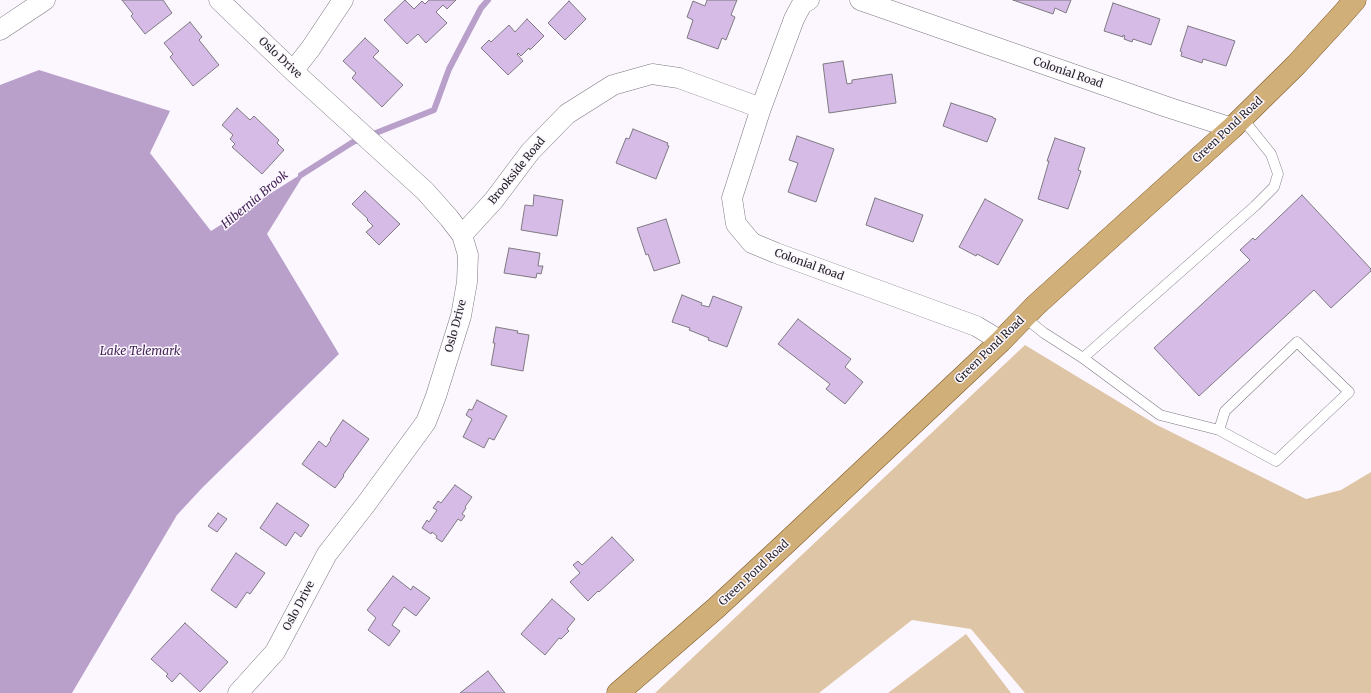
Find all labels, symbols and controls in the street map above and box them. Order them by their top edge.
street label: Oslo Drive [256,35,304,81]
street label: Colonial Road [1031,55,1105,91]
street label: Green Pond Road [1190,94,1266,166]
street label: Brookside Road [486,135,548,207]
water label: Hibernia Brook [219,168,291,232]
street label: Colonial Road [773,246,845,284]
street label: Oslo Drive [443,298,469,354]
street label: Green Pond Road [953,314,1027,386]
water label: Lake Telemark [100,345,180,359]
street label: Green Pond Road [716,537,792,609]
street label: Oslo Drive [280,579,318,633]

